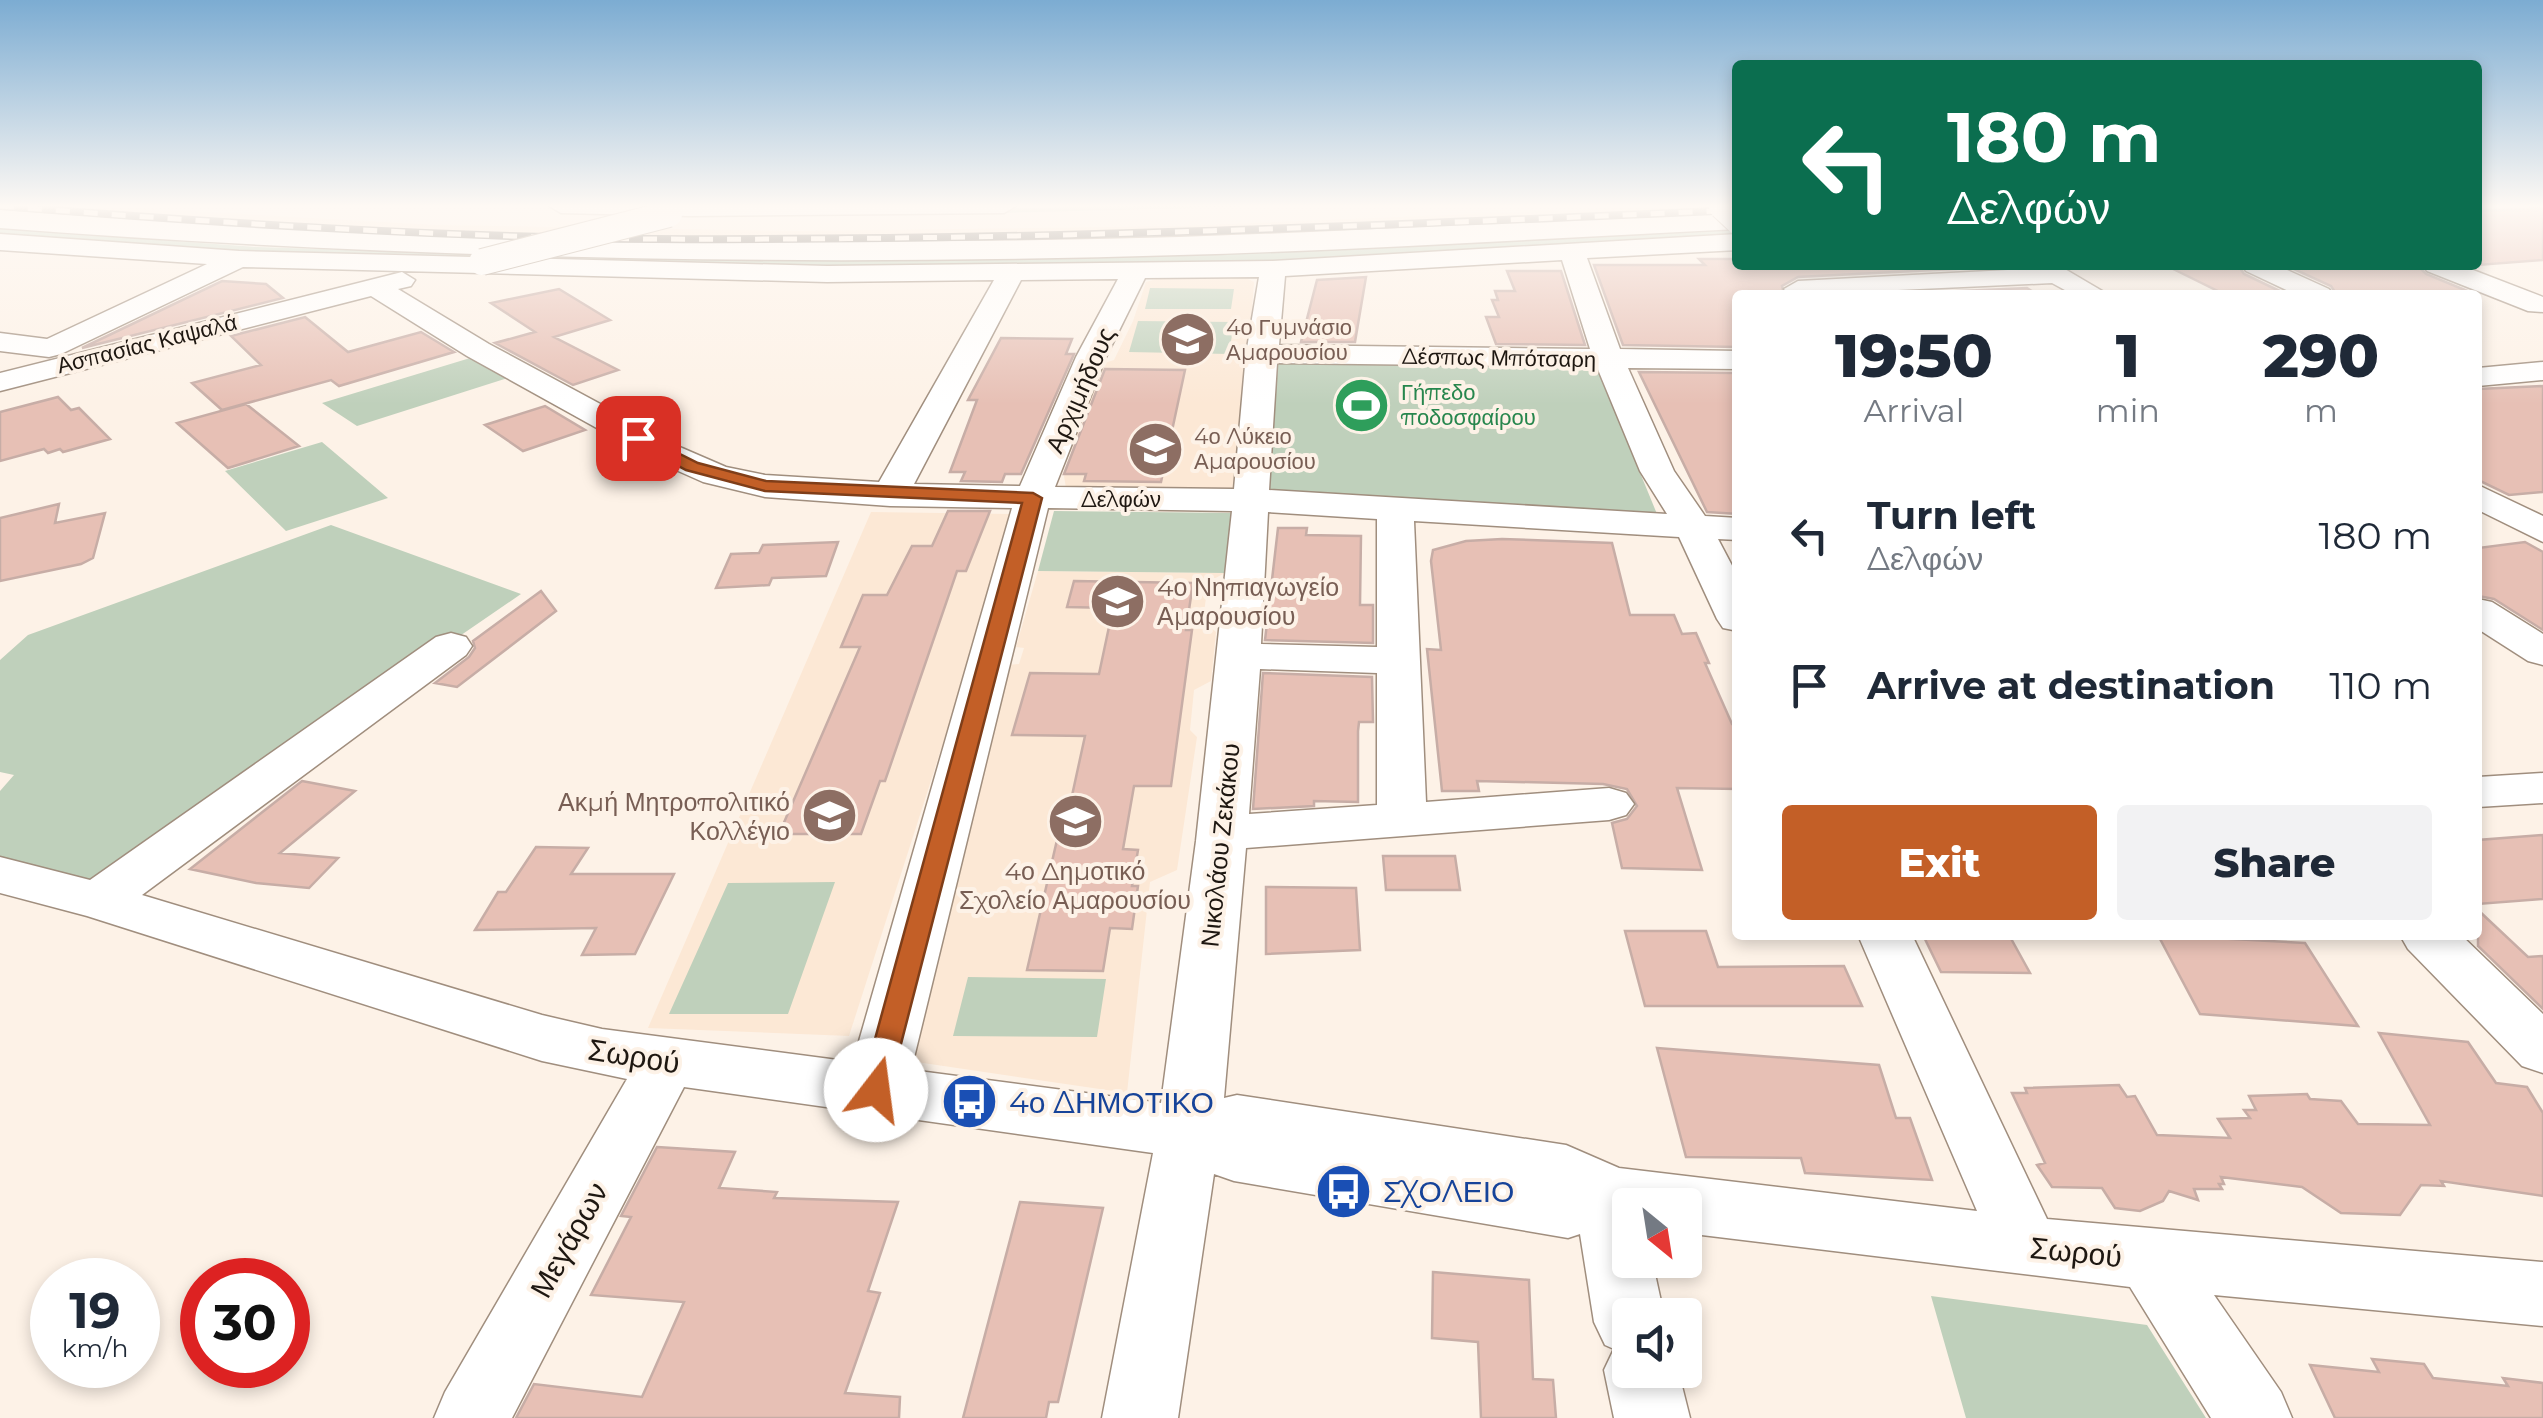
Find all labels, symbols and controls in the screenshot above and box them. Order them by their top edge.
text: 180 m [1947,94,2161,180]
icon: left [1782,100,1912,230]
text: Δελφών [1947,180,2111,235]
street label: Ασπασίας Καψαλά [54,309,240,379]
school or university icon: 4ο Γυμνάσιο Αμαρουσίου [1157,310,1217,370]
place label: 4ο Γυμνάσιο Αμαρουσίου [1226,314,1352,366]
text: 19:50 [1835,319,1993,392]
text: 1 [2116,319,2140,392]
text: 290 [2263,319,2379,392]
street label: Αρχιμήδους [1039,323,1121,457]
street label: Δέσπως Μπότσαρη [1402,343,1596,373]
sports icon: Γήπεδο ποδοσφαίρου [1332,375,1392,435]
place label: Γήπεδο ποδοσφαίρου [1400,379,1536,431]
text: Arrival [1863,391,1964,430]
text: min [2096,391,2160,430]
text: m [2304,391,2338,430]
pin [596,396,681,481]
icon: arrive [611,411,666,466]
school or university icon: 4ο Λύκειο Αμαρουσίου [1125,419,1185,479]
place label: 4ο Λύκειο Αμαρουσίου [1194,423,1316,475]
street label: Δελφών [1081,486,1161,513]
text: Turn left [1867,492,2036,539]
icon: left [1782,508,1837,563]
text: 180 m [2319,512,2432,559]
text: Δελφών [1867,539,1983,578]
school or university icon: 4ο Νηπιαγωγείο Αμαρουσίου [1088,571,1148,631]
place label: 4ο Νηπιαγωγείο Αμαρουσίου [1157,572,1339,631]
icon: arrive [1782,658,1837,713]
text: Arrive at destination [1867,662,2275,709]
text: 110 m [2329,662,2432,709]
street label: Νικολάου Ζεκάκου [1194,742,1246,948]
school or university icon: Ακμή Μητροπολιτικό Κολλέγιο [799,786,859,846]
place label: Ακμή Μητροπολιτικό Κολλέγιο [558,787,790,846]
school or university icon: 4ο Δημοτικό Σχολείο Αμαρουσίου [1045,792,1105,852]
button: Exit [1782,805,2097,920]
button: Share [2117,805,2432,920]
place label: 4ο Δημοτικό Σχολείο Αμαρουσίου [959,856,1191,915]
street label: Σωρού [586,1031,682,1081]
position arrow [824,1038,928,1142]
bus stop icon: 4ο ΔΗΜΟΤΙΚΟ [940,1072,1000,1132]
place label: 4ο ΔΗΜΟΤΙΚΟ [1009,1084,1214,1121]
bus stop icon: ΣΧΟΛΕΙΟ [1314,1161,1374,1221]
place label: ΣΧΟΛΕΙΟ [1383,1173,1514,1210]
street label: Μεγάρων [522,1176,616,1304]
north arrow [1612,1188,1702,1278]
map controls [1612,1188,1702,1388]
street label: Σωρού [2028,1229,2124,1275]
speed limit sign: 30 [180,1258,310,1388]
text: 19 [69,1280,121,1341]
button: sound [1612,1298,1702,1388]
text: km/h [62,1333,128,1363]

